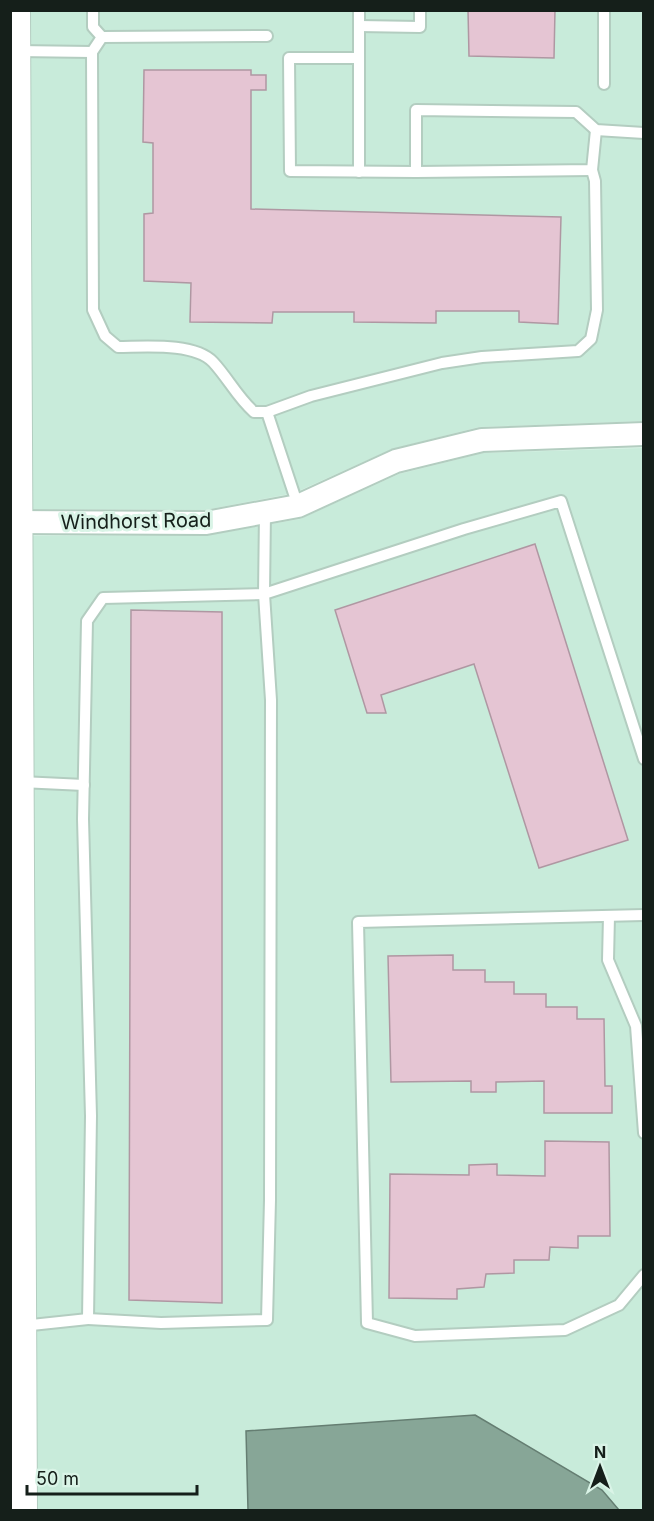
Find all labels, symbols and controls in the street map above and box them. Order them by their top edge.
street label: Windhorst Road [60,508,212,534]
north arrow [570,1437,630,1497]
text: N [594,1442,606,1462]
scale bar [27,1458,196,1496]
text: 50 m [36,1468,79,1489]

